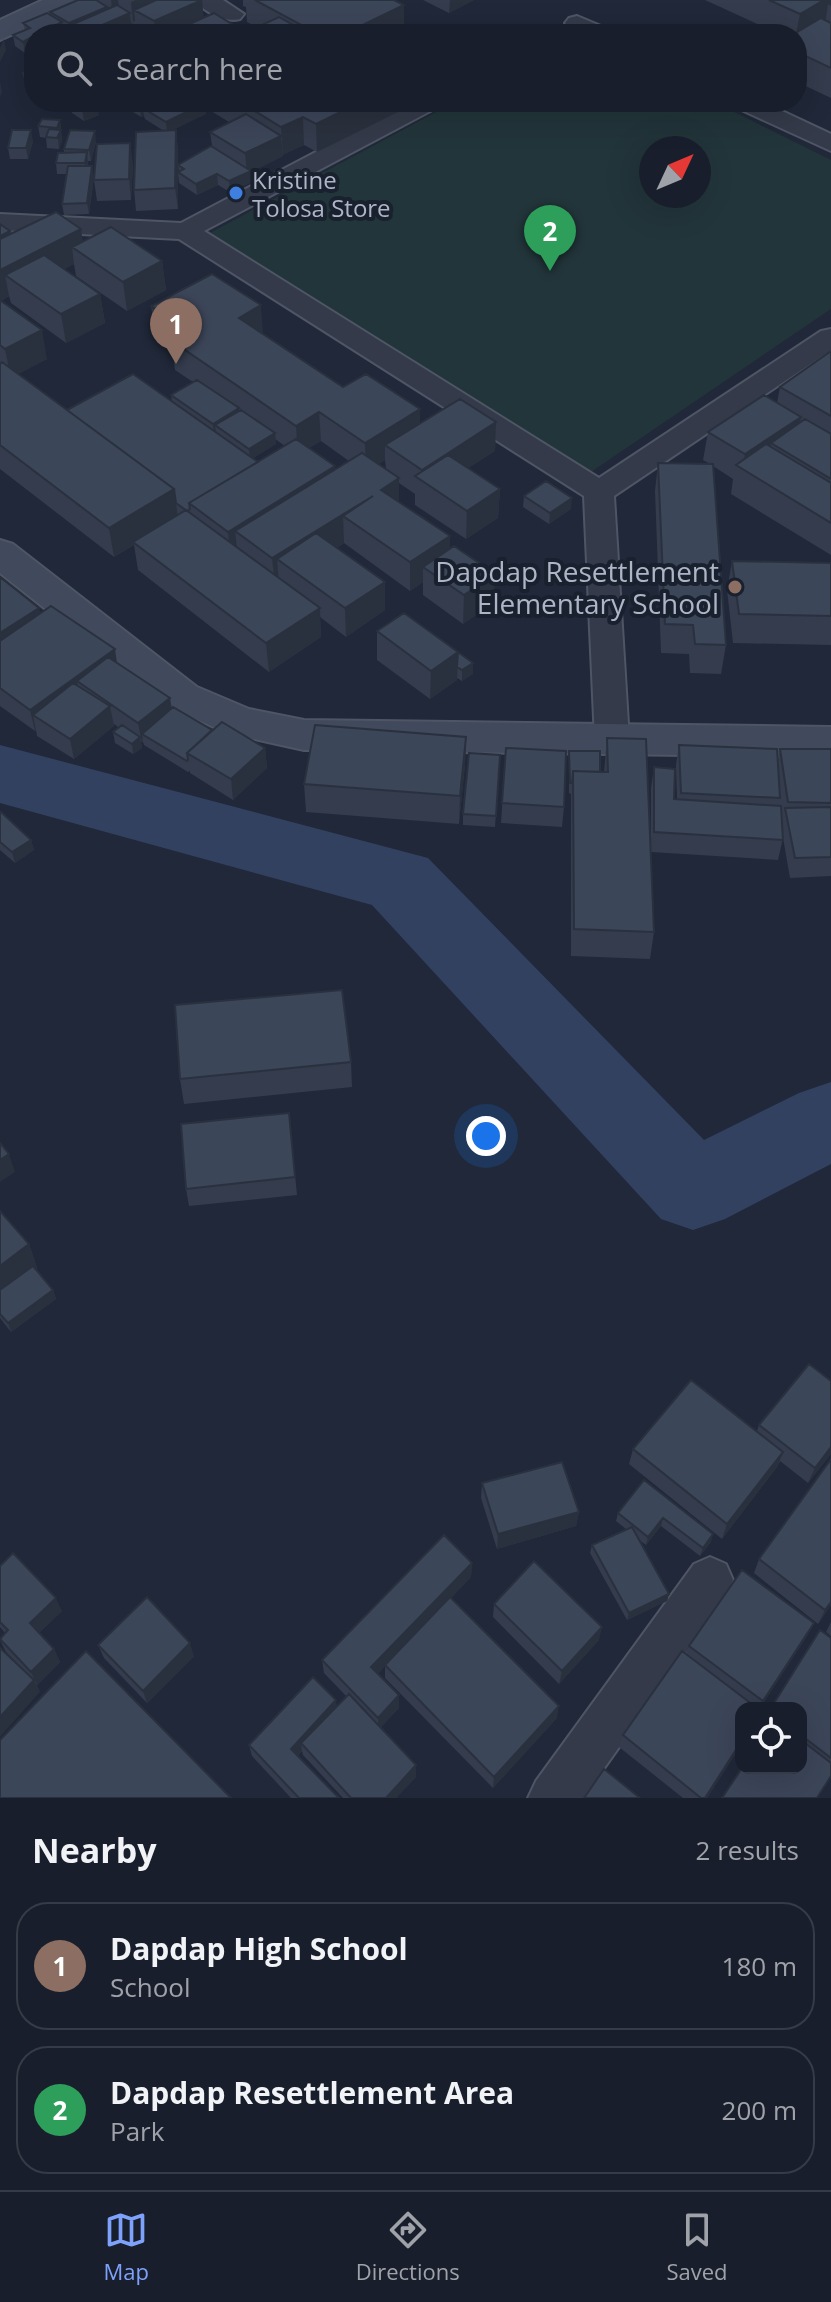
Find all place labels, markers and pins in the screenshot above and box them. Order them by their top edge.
place label: Kristine Tolosa Store [252,163,391,224]
marker: Kristine Tolosa Store [227,184,245,202]
pin: 2 [524,205,576,271]
pin: 1 [150,298,202,364]
place label: Dapdap Resettlement Elementary School [435,552,719,622]
marker: Dapdap Resettlement Elementary School [726,578,744,596]

